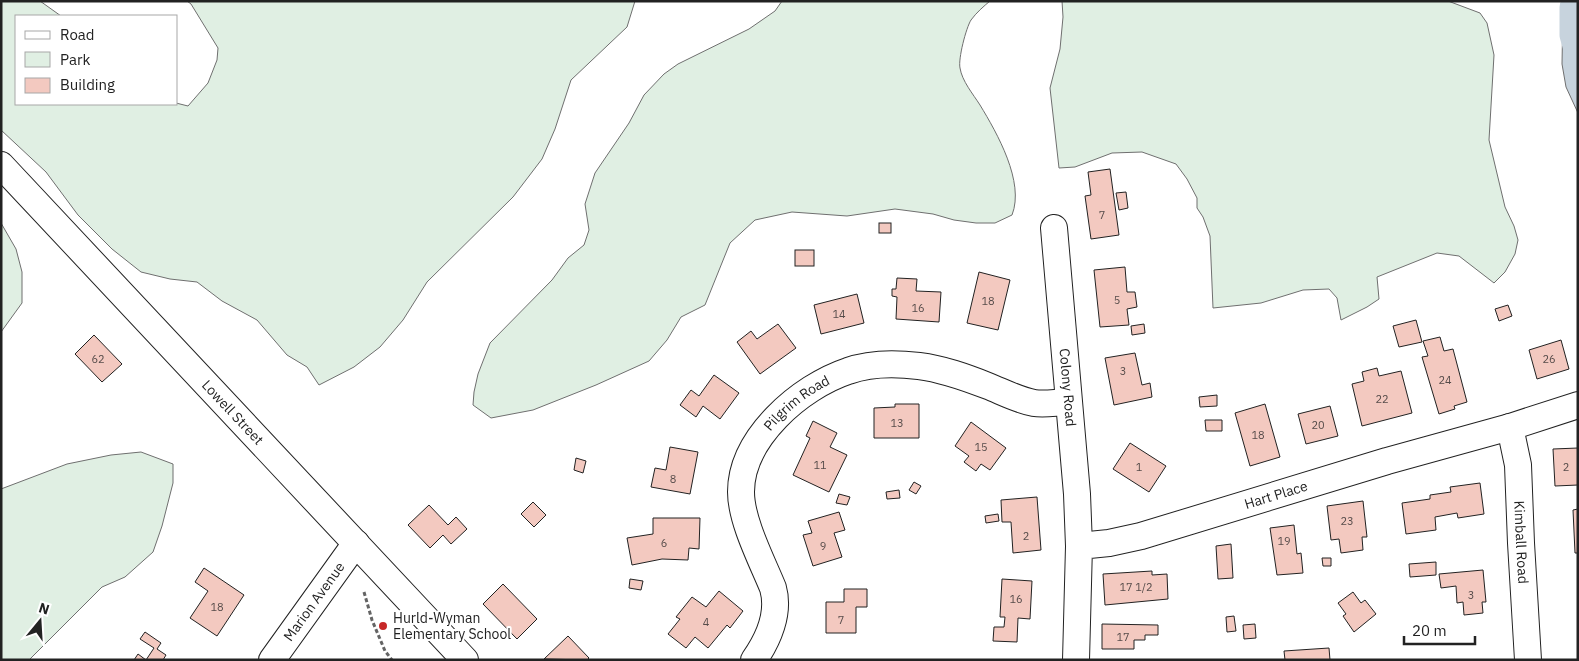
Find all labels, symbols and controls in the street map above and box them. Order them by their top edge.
legend [15,15,178,105]
text: Road [60,25,95,44]
text: Park [60,50,90,69]
text: Building [60,75,115,94]
house number: 7 [1099,208,1105,222]
house number: 5 [1114,293,1120,307]
house number: 18 [981,294,995,308]
house number: 16 [911,301,925,315]
house number: 14 [832,307,846,321]
street label: Colony Road [1055,347,1080,427]
house number: 62 [91,352,105,366]
house number: 26 [1542,352,1556,366]
house number: 3 [1120,364,1126,378]
street label: Pilgrim Road [760,371,833,434]
house number: 24 [1438,373,1452,387]
street label: Lowell Street [198,376,268,449]
house number: 22 [1375,392,1389,406]
house number: 13 [890,416,904,430]
house number: 20 [1311,418,1325,432]
house number: 18 [1251,428,1265,442]
house number: 15 [974,440,988,454]
house number: 11 [813,458,827,472]
house number: 1 [1136,460,1143,474]
house number: 2 [1563,460,1569,474]
house number: 8 [670,472,676,486]
street label: Hart Place [1242,477,1310,513]
street label: Kimball Road [1510,500,1532,584]
house number: 23 [1340,514,1354,528]
house number: 2 [1023,529,1029,543]
house number: 19 [1277,534,1291,548]
house number: 6 [661,536,667,550]
house number: 9 [820,539,826,553]
street label: Marion Avenue [279,558,349,645]
house number: 17 1/2 [1119,580,1153,594]
house number: 3 [1468,588,1474,602]
house number: 16 [1009,592,1023,606]
north arrow [15,596,65,646]
text: N [36,599,52,619]
house number: 18 [210,600,224,614]
place label: Hurld-Wyman Elementary School [393,609,511,643]
house number: 7 [838,613,844,627]
scale bar [1404,614,1475,646]
house number: 4 [703,615,710,629]
marker: Hurld-Wyman Elementary School [377,620,389,632]
text: 20 m [1412,621,1447,640]
house number: 17 [1116,630,1130,644]

